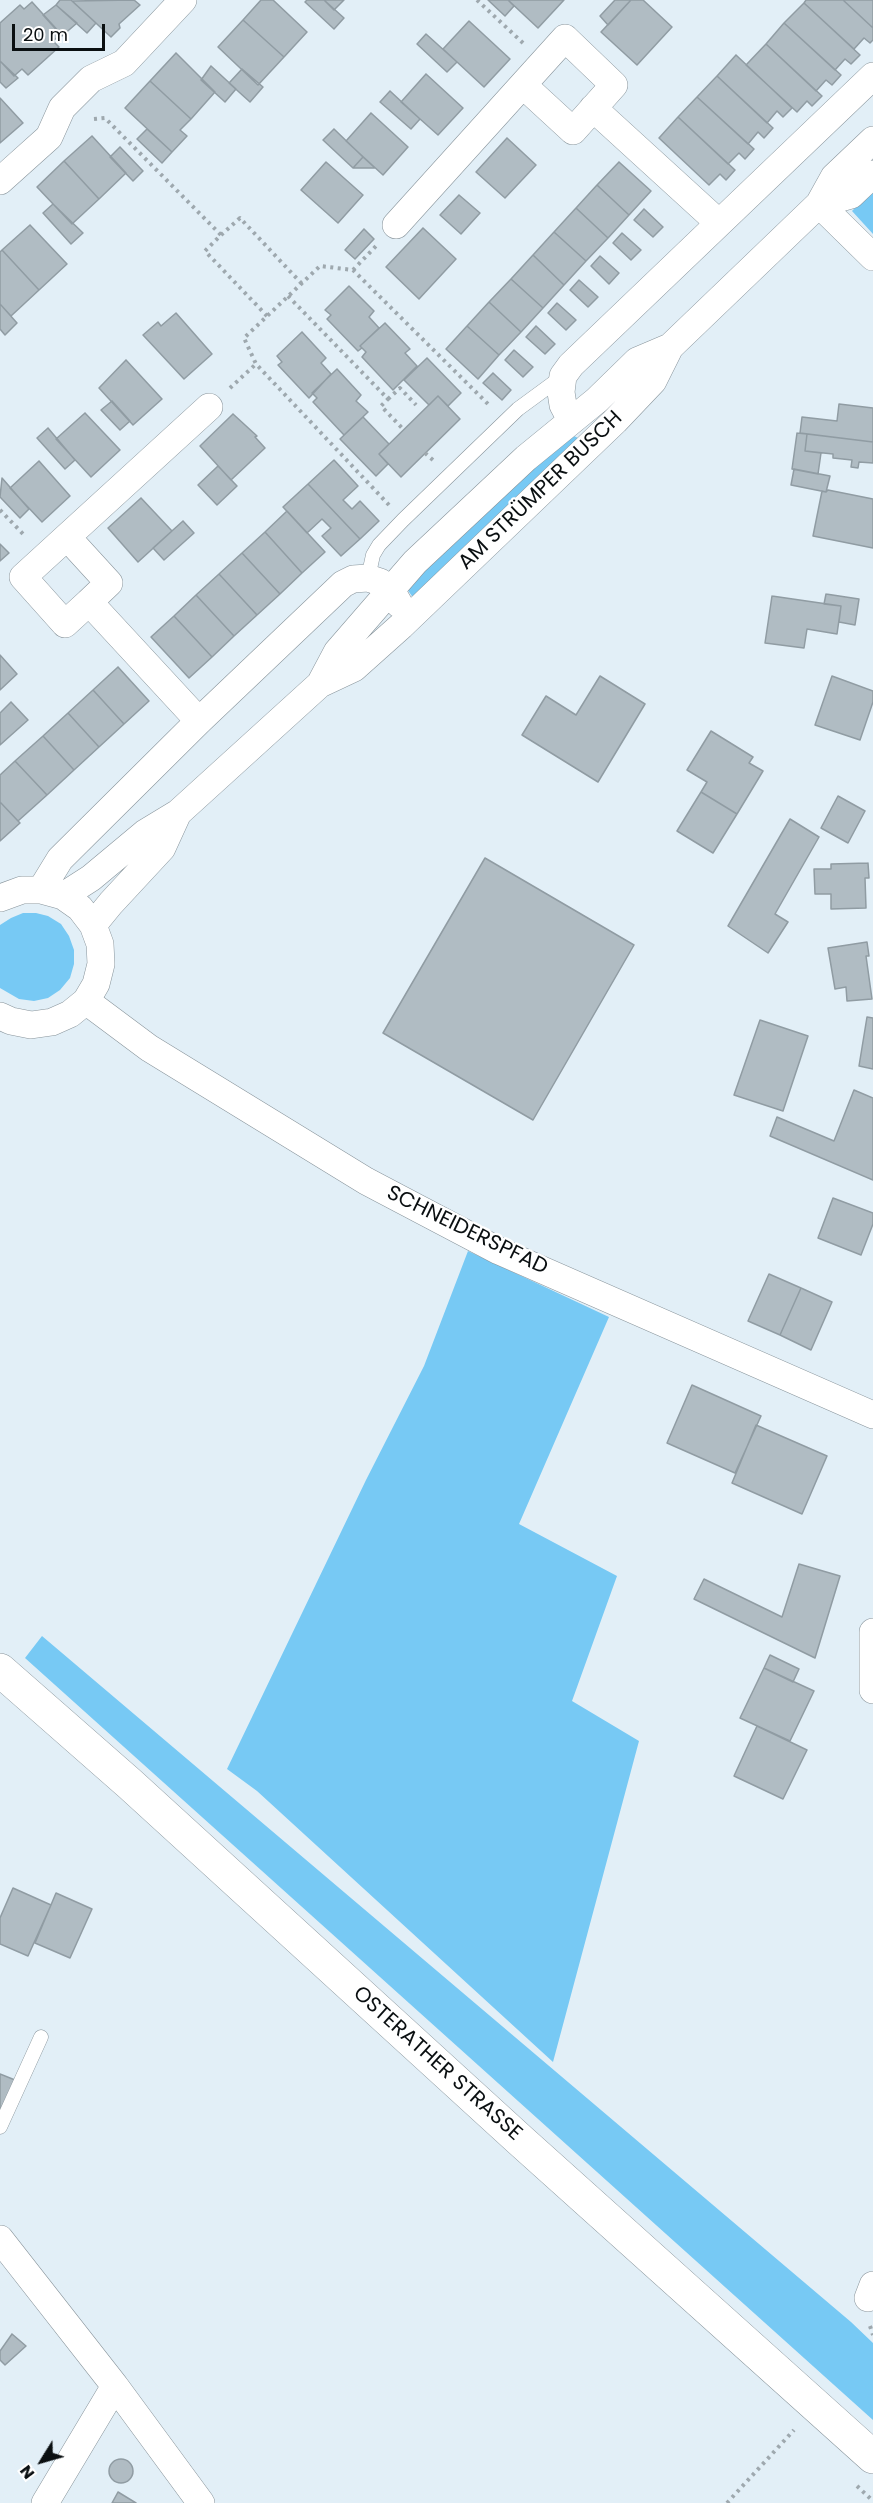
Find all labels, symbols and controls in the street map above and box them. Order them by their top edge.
scale bar [15,12,108,50]
text: 20 m [23,22,68,47]
street label: AM STRÜMPER BUSCH [454,406,628,576]
street label: SCHNEIDERSPFAD [382,1181,552,1281]
street label: OSTERATHER STRASSE [347,1981,527,2147]
north arrow [12,2431,72,2491]
text: N [14,2460,40,2484]

